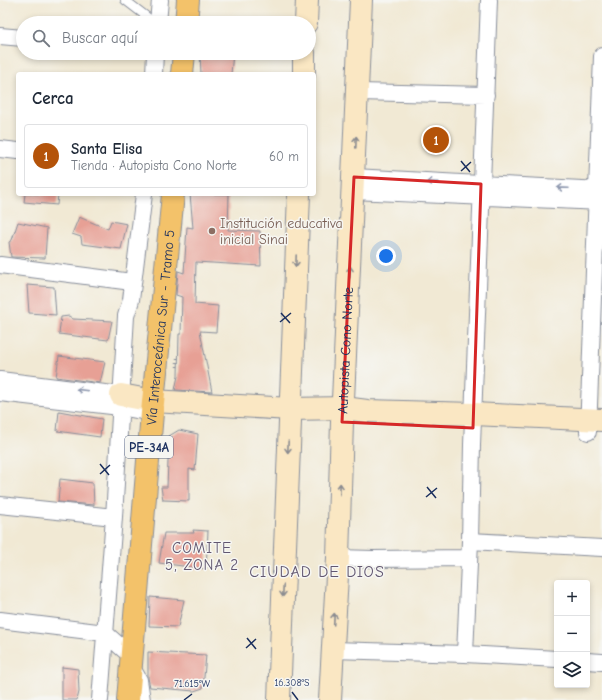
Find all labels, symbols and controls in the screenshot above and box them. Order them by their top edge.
search box [16,16,316,60]
icon: search [30,27,52,49]
text: Buscar aquí [62,29,138,47]
text: Cerca [32,89,74,108]
pin: 1 [423,125,449,155]
one-way arrow [352,136,359,149]
text: Santa Elisa [71,140,143,158]
text: 1 [43,149,49,164]
text: 60 m [269,149,299,164]
text: Tienda · Autopista Cono Norte [71,158,237,173]
one-way arrow [427,178,440,185]
one-way arrow [557,184,570,192]
place label: Institución educativa inicial Sinai [220,215,343,248]
marker: Institución educativa inicial Sinai [207,226,217,236]
street label: Vía Interoceánica Sur - Tramo 5 [143,229,178,426]
your location [376,246,396,266]
one-way arrow [292,254,300,267]
one-way arrow [346,266,353,279]
street label: Autopista Cono Norte [334,287,357,414]
one-way arrow [76,386,89,394]
road number: PE-34A [125,436,173,458]
one-way arrow [285,440,292,453]
one-way arrow [336,483,344,496]
district label: COMITE 5, ZONA 2 [165,539,239,574]
district label: CIUDAD DE DIOS [249,563,385,581]
map controls [554,580,590,688]
button: + [554,580,590,616]
one-way arrow [280,584,287,597]
one-way arrow [331,613,338,626]
button: − [554,616,590,652]
button: layers [554,652,590,688]
text: 16.308°S [274,677,310,689]
text: 71.615°W [174,678,210,690]

